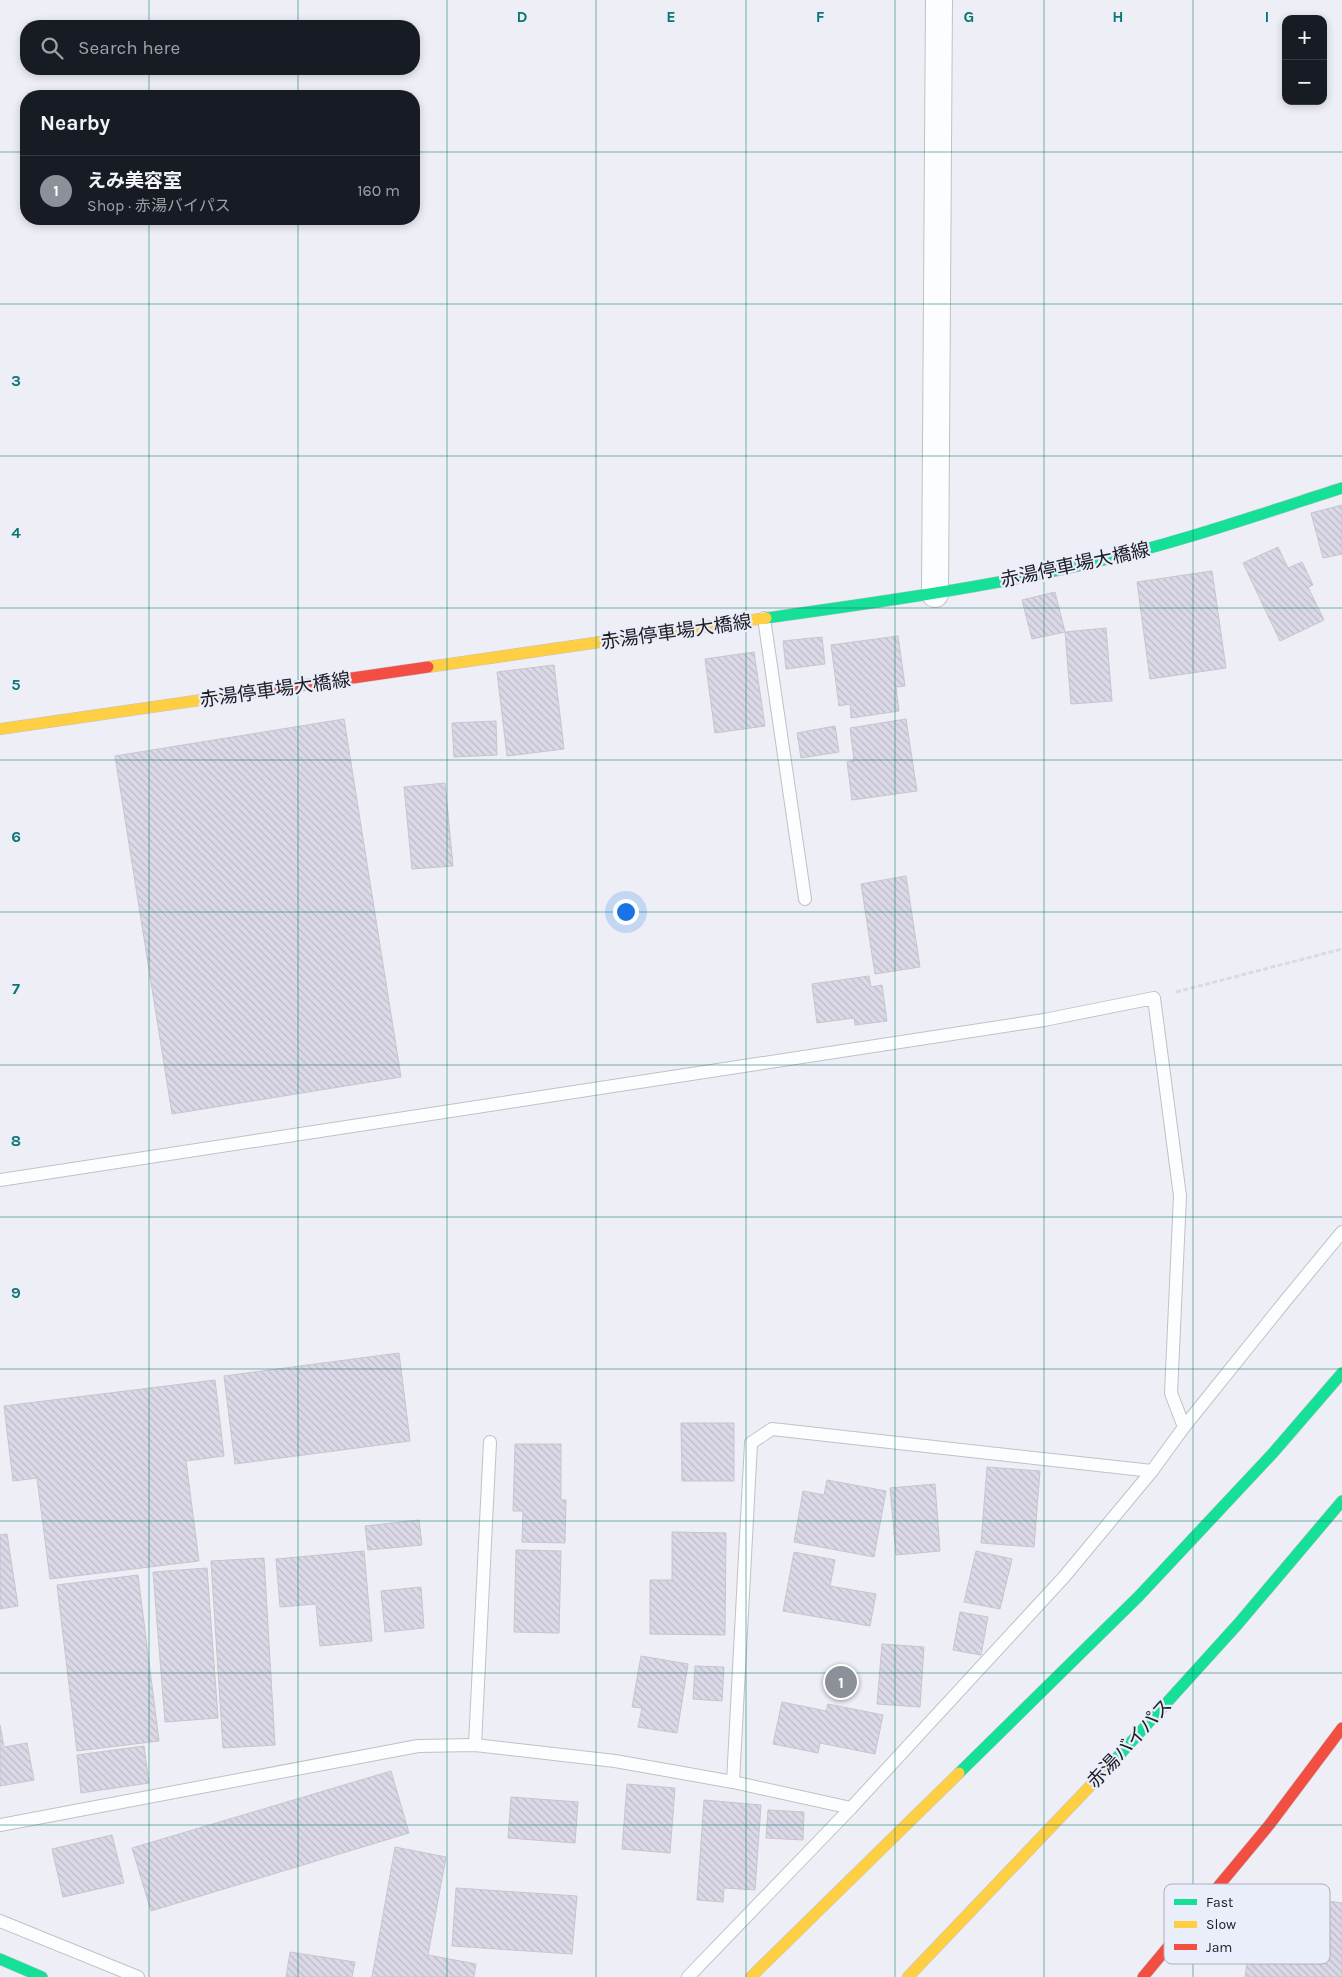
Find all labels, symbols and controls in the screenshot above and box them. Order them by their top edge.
text: D [517,7,528,26]
text: E [666,7,676,26]
text: F [816,7,825,26]
text: G [964,7,974,26]
text: H [1112,7,1124,26]
text: I [1265,7,1269,26]
map controls [1282,15,1327,105]
button: + [1282,15,1327,60]
search box [20,20,420,75]
icon: search [38,34,66,62]
text: Search here [78,37,180,59]
button: − [1282,60,1327,105]
text: Nearby [40,111,110,135]
text: えみ美容室 [87,170,182,192]
text: 1 [53,181,59,200]
text: 160 m [357,181,400,200]
text: Shop · 赤湯バイパス [87,196,231,215]
text: 3 [11,371,21,390]
text: 4 [11,523,21,542]
street label: 赤湯停車場大橋線 [999,538,1152,592]
street label: 赤湯停車場大橋線 [599,611,753,653]
street label: 赤湯停車場大橋線 [198,669,352,711]
text: 5 [11,675,21,694]
text: 6 [11,827,21,846]
your location [613,899,639,925]
text: 7 [12,979,20,998]
text: 8 [11,1131,21,1150]
text: 9 [11,1283,21,1302]
pin: 1 [825,1663,857,1701]
street label: 赤湯バイパス [1083,1695,1177,1793]
legend [1164,1884,1330,1964]
text: Fast [1206,1894,1233,1911]
text: Slow [1206,1916,1236,1933]
text: Jam [1206,1939,1232,1956]

